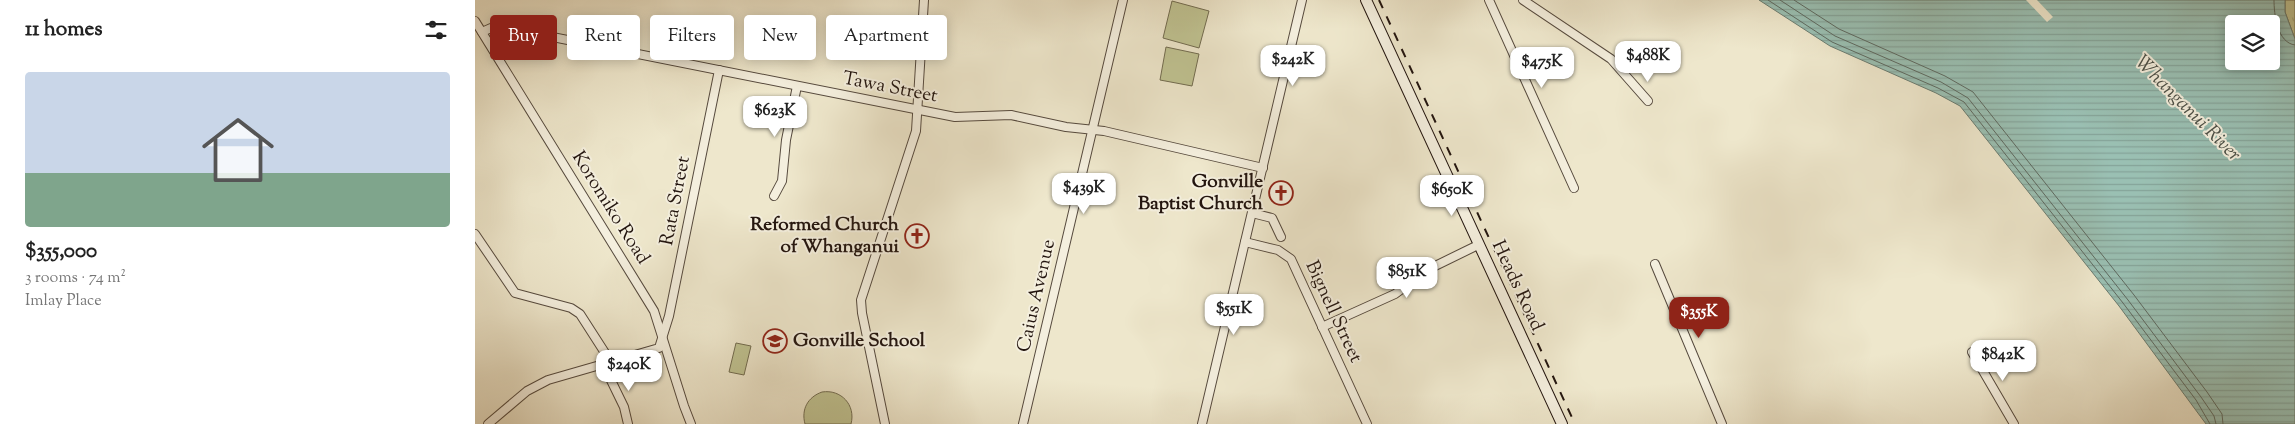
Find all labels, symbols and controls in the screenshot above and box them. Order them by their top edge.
text: 11 homes [25,15,103,45]
chip: Buy [490,15,557,60]
chip: Rent [567,15,640,60]
chip: Filters [650,15,734,60]
chip: New [744,15,816,60]
chip: Apartment [826,15,947,60]
map controls [2225,15,2280,70]
button: layers [2225,15,2280,70]
icon: filters [422,16,450,44]
pin: $488K [1613,41,1683,83]
pin: $242K [1258,44,1328,87]
text: $488K [1626,45,1670,68]
pin: $475K [1507,46,1577,89]
text: $242K [1271,49,1315,72]
water label: Whanganui River [2127,49,2247,169]
text: $475K [1521,51,1563,74]
street label: Tawa Street [840,66,940,111]
pin: $623K [740,96,810,138]
text: $623K [754,100,796,123]
icon: home [193,105,283,195]
street label: Koromiko Road [564,146,656,270]
street label: Rata Street [654,153,698,248]
place label: Gonville Baptist Church [1138,169,1264,218]
pin: $439K [1049,172,1119,215]
pin: $650K [1417,174,1487,217]
text: $439K [1063,177,1105,200]
text: $650K [1431,179,1473,202]
church icon: Gonville Baptist Church [1268,180,1294,206]
place label: Reformed Church of Whanganui [750,212,900,261]
church icon: Reformed Church of Whanganui [904,223,930,249]
street label: Heads Road [1484,236,1550,336]
text: $355,000 [25,237,97,267]
street label: Caius Avenue [1011,237,1063,355]
street label: Bignell Street [1298,256,1369,368]
pin: $851K [1372,256,1442,299]
text: $851K [1387,261,1427,284]
text: 3 rooms · 74 m² [25,267,126,290]
text: Imlay Place [25,290,102,313]
pin: $551K [1199,294,1269,336]
pin: $355K [1664,296,1734,339]
text: $551K [1216,298,1252,321]
text: $355K [1680,301,1718,324]
school or university icon: Gonville School [762,328,788,354]
place label: Gonville School [793,328,926,355]
pin: $842K [1968,340,2038,382]
text: $842K [1981,344,2025,367]
pin: $240K [594,350,664,392]
text: $240K [607,354,651,377]

